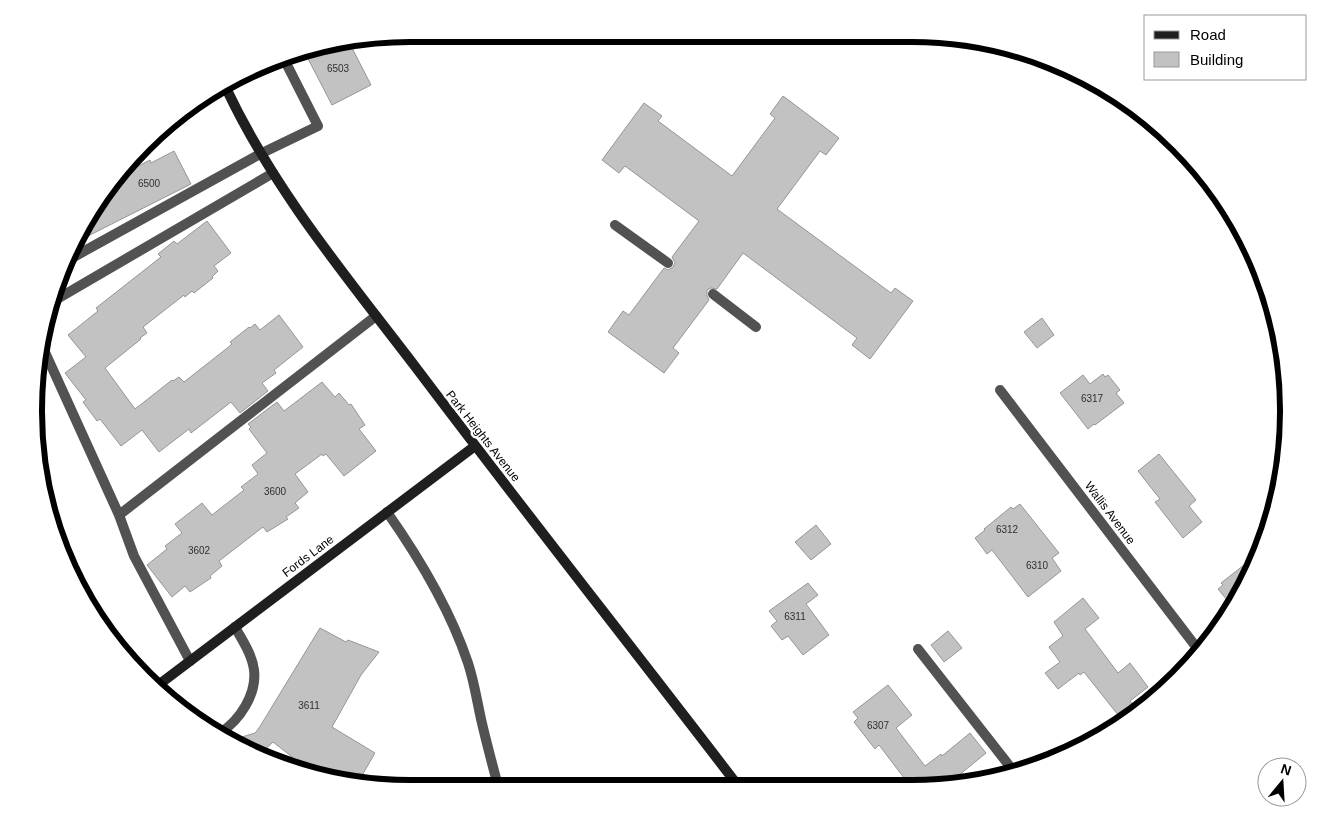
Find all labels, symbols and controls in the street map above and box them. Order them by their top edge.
legend [1144,15,1307,80]
text: Road [1190,26,1226,43]
text: Building [1190,51,1243,68]
house number: 6503 [327,63,350,74]
house number: 6500 [138,178,161,189]
street label: Park Heights Avenue [443,388,523,485]
house number: 6317 [1081,393,1104,404]
street label: Wallis Avenue [1082,479,1138,547]
house number: 3600 [264,486,287,497]
house number: 6312 [996,524,1019,535]
street label: Fords Lane [280,532,337,580]
house number: 3602 [188,545,211,556]
house number: 6310 [1026,560,1049,571]
house number: 6311 [784,611,806,622]
house number: 3611 [298,700,320,711]
house number: 6307 [867,720,890,731]
north arrow [1257,757,1307,807]
text: N [1279,760,1293,779]

